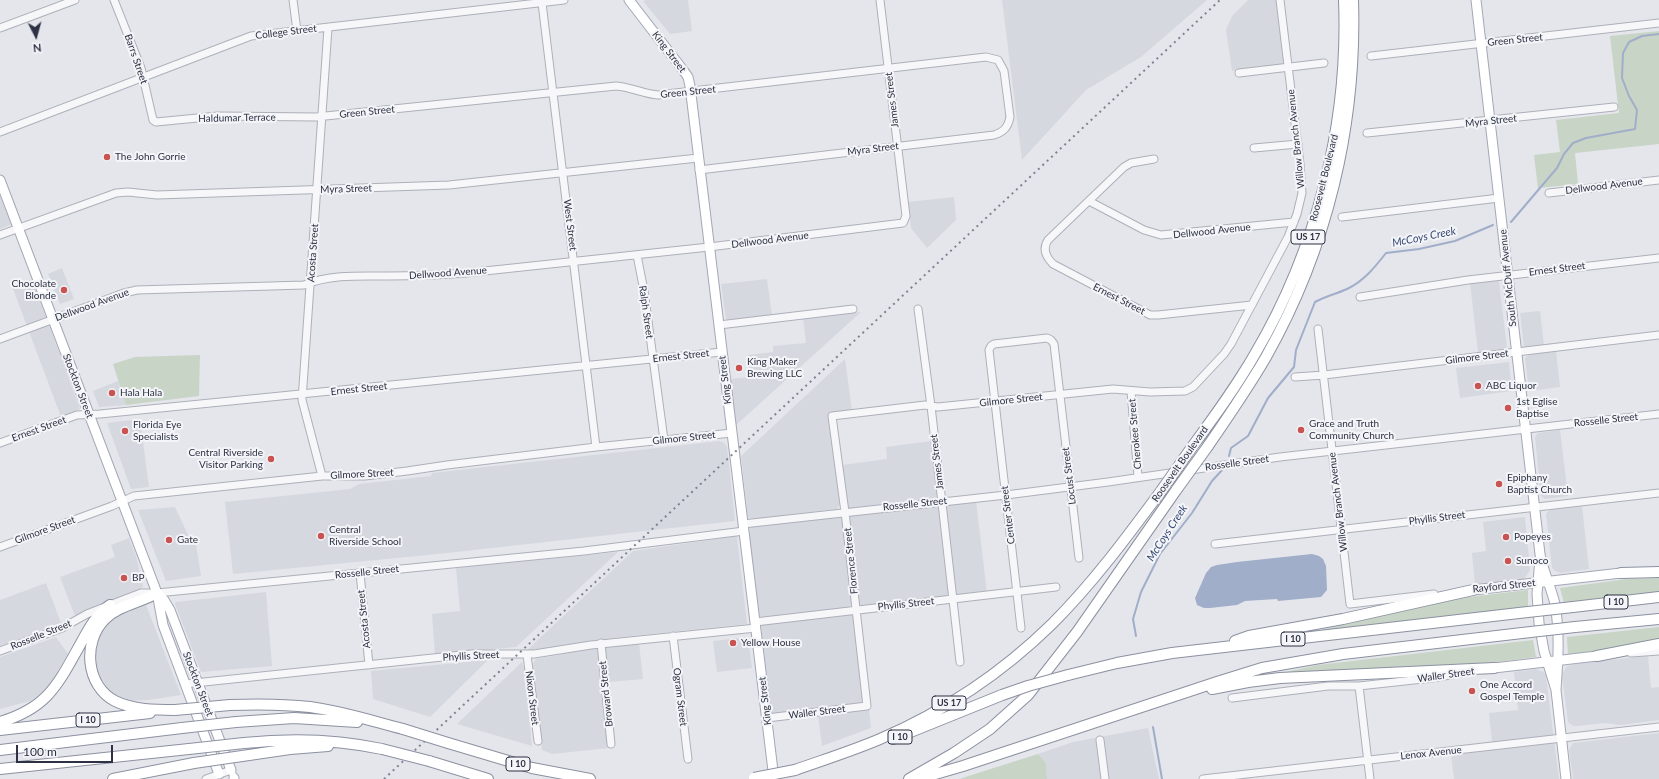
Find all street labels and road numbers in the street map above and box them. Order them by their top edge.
street label: College Street [255,22,317,42]
street label: King Street [650,29,688,75]
street label: Green Street [1487,31,1543,49]
street label: Barrs Street [122,33,150,85]
street label: James Street [883,72,901,128]
street label: Green Street [660,83,716,101]
street label: Willow Branch Avenue [1285,89,1307,189]
street label: Green Street [339,103,395,121]
street label: Haldumar Terrace [198,111,276,125]
street label: Myra Street [1465,112,1517,130]
street label: Roosevelt Boulevard [1307,133,1341,223]
street label: Myra Street [847,140,899,158]
street label: Dellwood Avenue [1565,175,1643,197]
street label: Myra Street [320,182,372,196]
street label: West Street [561,199,579,251]
street label: Dellwood Avenue [1173,221,1251,241]
street label: Acosta Street [305,223,321,283]
street label: Dellwood Avenue [731,229,809,251]
street label: South McDuff Avenue [1497,229,1519,327]
road number: US 17 [1291,230,1325,244]
street label: Ernest Street [1528,260,1586,278]
street label: Dellwood Avenue [409,264,487,282]
street label: Ernest Street [1091,281,1147,317]
street label: Ralph Street [636,285,656,339]
street label: Dellwood Avenue [53,286,131,324]
street label: Ernest Street [652,347,710,365]
street label: Gilmore Street [1445,347,1509,367]
street label: Stockton Street [60,352,96,420]
street label: King Street [716,355,734,405]
street label: Ernest Street [330,380,388,398]
street label: Gilmore Street [979,391,1043,409]
street label: Cherokee Street [1126,398,1144,470]
street label: Rosselle Street [1573,411,1639,429]
street label: Ernest Street [10,414,68,444]
street label: Roosevelt Boulevard [1149,424,1211,504]
street label: Gilmore Street [652,429,716,447]
street label: James Street [928,434,946,490]
street label: Locust Street [1060,447,1078,505]
street label: Willow Branch Avenue [1326,452,1350,552]
street label: Rosselle Street [1204,453,1270,473]
street label: Gilmore Street [330,466,394,482]
street label: Center Street [998,485,1018,545]
street label: Rosselle Street [882,495,948,513]
street label: Phyllis Street [1408,509,1466,527]
street label: Gilmore Street [13,513,77,547]
street label: Florence Street [842,527,860,595]
street label: Rosselle Street [334,563,400,581]
street label: Rayford Street [1472,577,1536,595]
street label: Acosta Street [355,589,373,649]
street label: Phyllis Street [877,595,935,613]
road number: I 10 [1604,595,1628,609]
street label: Rosselle Street [9,617,73,653]
road number: I 10 [1281,632,1305,646]
street label: Phyllis Street [442,649,500,663]
street label: Stockton Street [180,650,216,718]
street label: Broward Street [597,661,615,727]
street label: Waller Street [1417,665,1475,685]
street label: Ogram Street [670,667,690,727]
street label: Nixon Street [523,670,541,726]
street label: King Street [756,676,774,726]
road number: US 17 [932,696,966,710]
street label: Waller Street [788,703,846,721]
road number: I 10 [76,713,100,727]
road number: I 10 [888,730,912,744]
street label: Lenox Avenue [1400,744,1462,762]
road number: I 10 [506,757,530,771]

